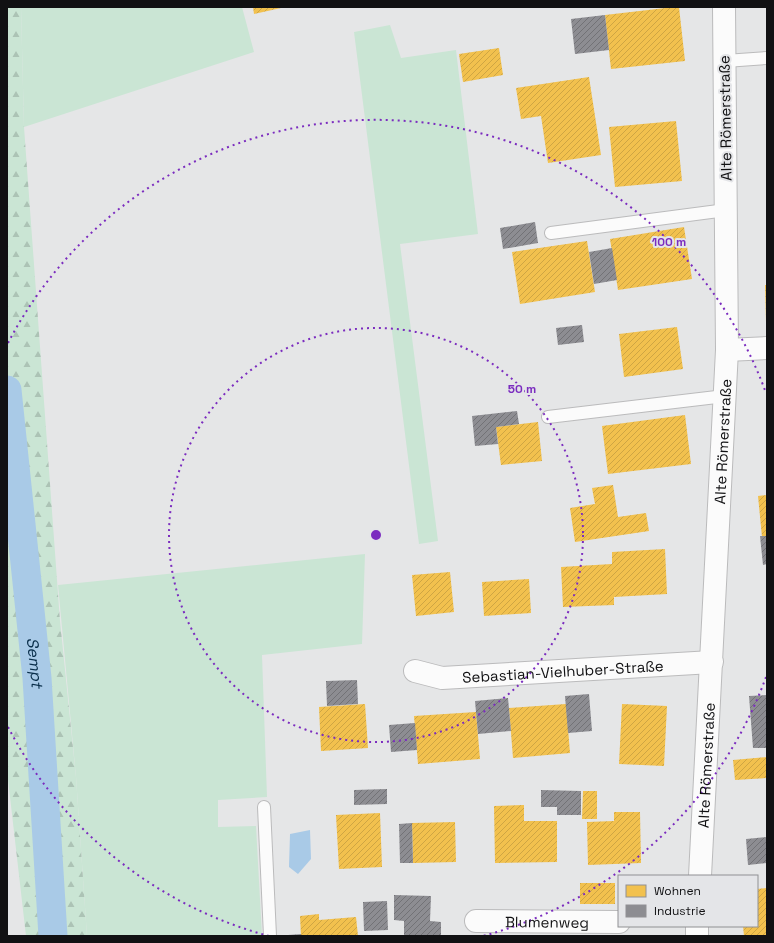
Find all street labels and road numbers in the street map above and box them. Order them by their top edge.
street label: Alte Römerstraße [714,55,736,181]
street label: Alte Römerstraße [710,378,735,505]
street label: Sebastian-Vielhuber-Straße [462,655,664,686]
street label: Alte Römerstraße [693,702,718,828]
street label: Blumenweg [505,912,589,931]

